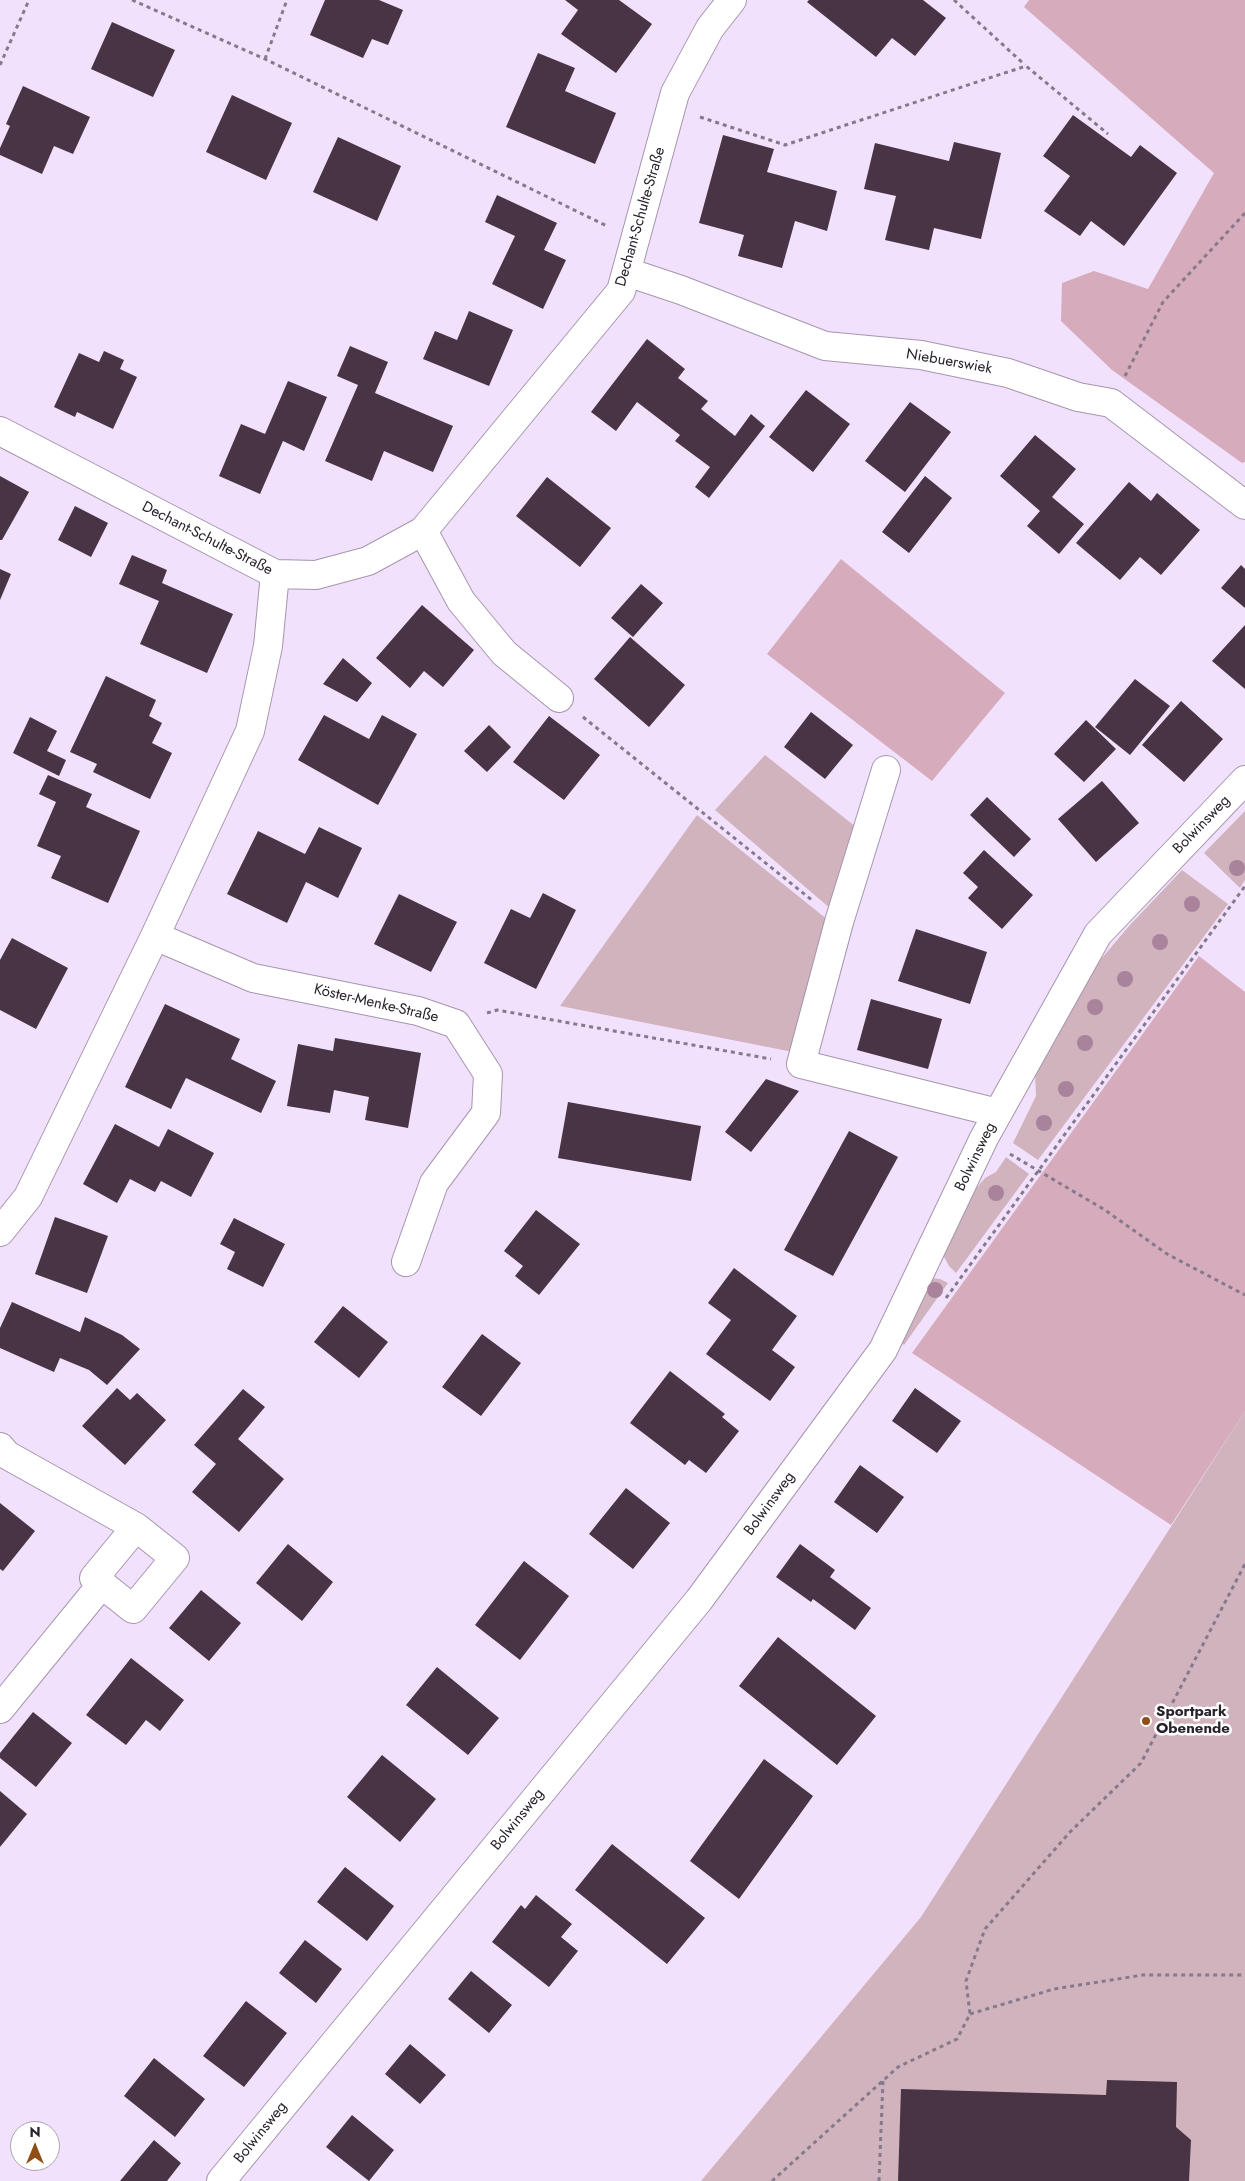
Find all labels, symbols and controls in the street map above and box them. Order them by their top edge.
street label: Dechant-Schulte-Straße [612,145,670,289]
street label: Niebuerswiek [905,346,993,378]
street label: Dechant-Schulte-Straße [139,498,275,580]
street label: Bolwinsweg [1170,792,1234,858]
street label: Köster-Menke-Straße [312,981,440,1027]
street label: Bolwinsweg [952,1120,1000,1194]
street label: Bolwinsweg [741,1469,799,1539]
place label: Sportpark Obenende [1156,1703,1230,1738]
marker: Sportpark Obenende [1140,1715,1152,1727]
street label: Bolwinsweg [488,1786,548,1854]
street label: Bolwinsweg [231,2099,291,2167]
north arrow [10,2121,60,2171]
text: N [29,2122,41,2142]

